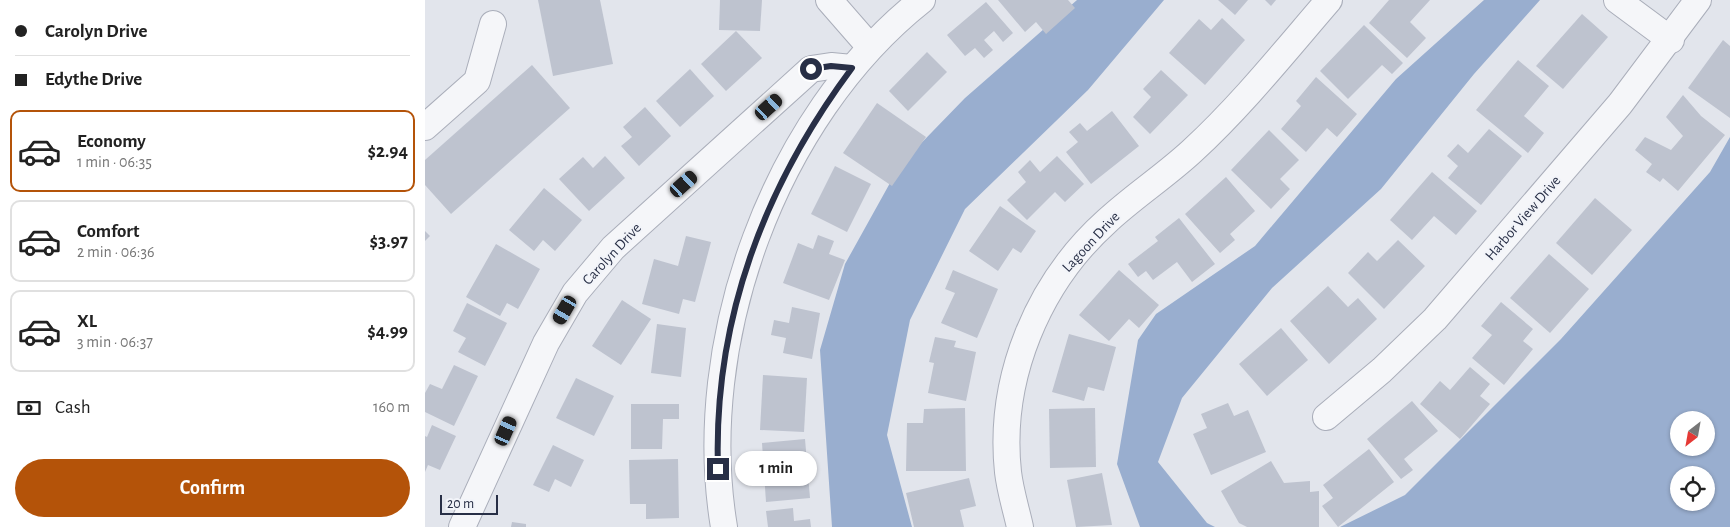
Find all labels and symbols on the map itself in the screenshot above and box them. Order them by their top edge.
route start [800,58,822,80]
car [752,91,785,123]
car [667,168,700,200]
street label: Harbor View Drive [1482,173,1564,263]
street label: Lagoon Drive [1059,209,1123,275]
street label: Carolyn Drive [580,220,644,288]
car [551,293,578,327]
north arrow [1670,411,1715,456]
car [493,414,518,448]
callout: 1 min [735,452,818,486]
route end [707,458,729,480]
scale bar [440,492,497,515]

